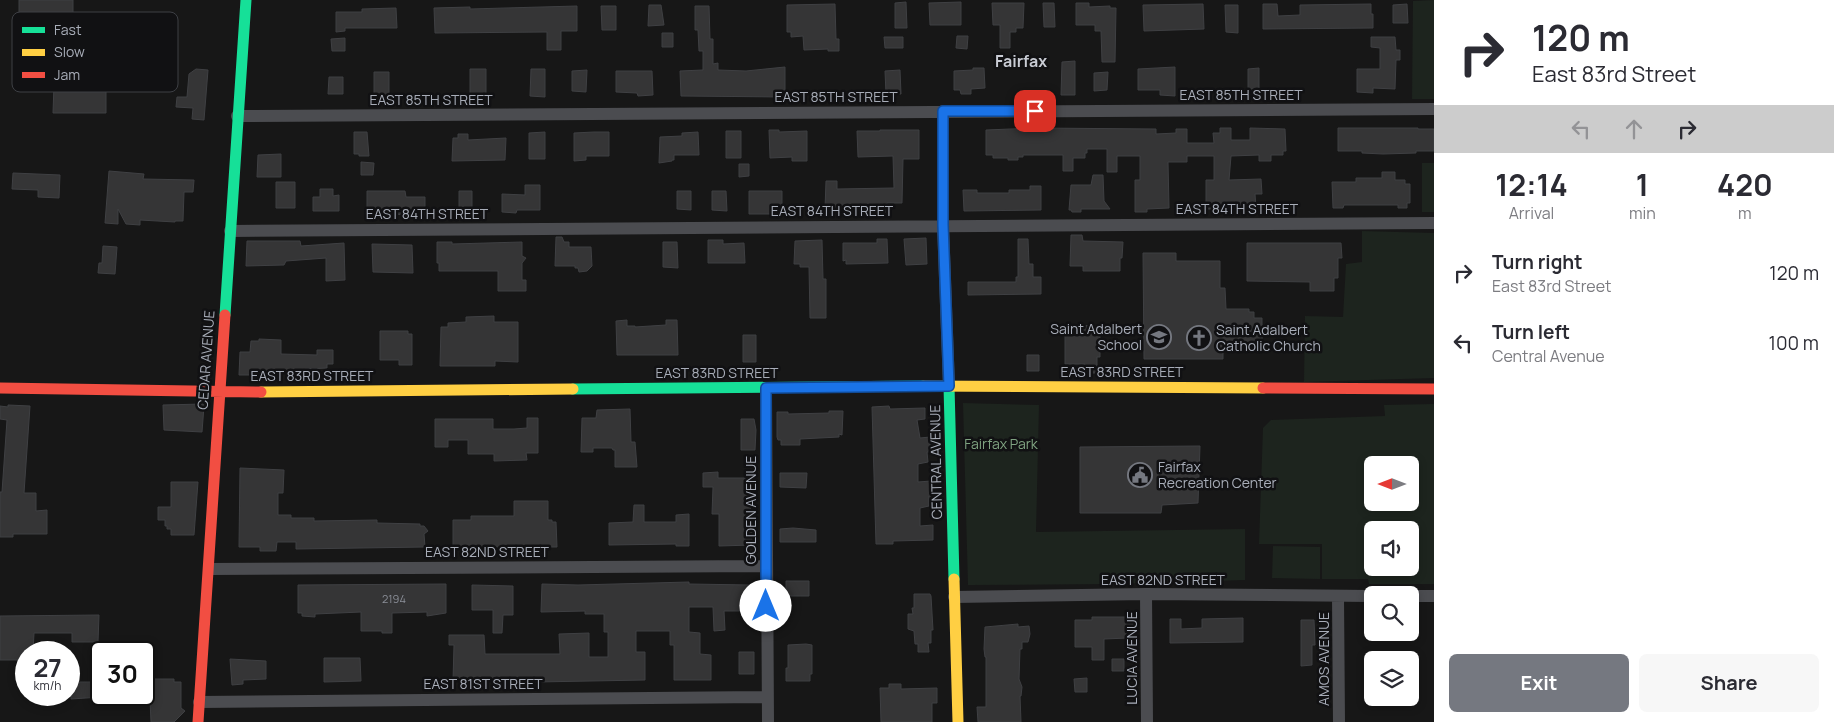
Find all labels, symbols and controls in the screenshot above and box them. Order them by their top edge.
legend [12,12,178,92]
text: 120 m [1532,14,1630,62]
text: Fast [54,20,82,39]
icon: right [1449,20,1514,85]
text: Slow [54,42,85,61]
district label: Fairfax [995,50,1047,72]
text: East 83rd Street [1532,59,1696,89]
text: Jam [54,65,80,84]
street label: EAST 85TH STREET [1180,85,1303,104]
street label: EAST 85TH STREET [775,87,898,106]
street label: EAST 85TH STREET [370,90,493,109]
pin [1014,90,1056,132]
icon: arrive [1021,97,1049,125]
icon: left [1567,115,1595,143]
icon: ahead [1620,115,1648,143]
icon: right [1673,115,1701,143]
text: 12:14 [1495,164,1568,205]
text: 1 [1636,164,1649,205]
text: 420 [1717,164,1773,205]
street label: EAST 84TH STREET [1176,199,1299,218]
street label: EAST 84TH STREET [771,201,894,220]
text: Arrival [1509,202,1554,224]
text: min [1629,202,1656,224]
text: m [1738,202,1752,224]
street label: EAST 84TH STREET [366,204,489,223]
text: Turn right [1492,249,1582,275]
icon: right [1449,259,1477,287]
text: 120 m [1769,260,1819,286]
text: East 83rd Street [1492,275,1611,297]
street label: CEDAR AVENUE [193,310,218,410]
place label: Saint Adalbert School [1050,319,1142,354]
text: Turn left [1492,319,1570,345]
place label: Saint Adalbert Catholic Church [1216,320,1321,355]
school or university icon: Saint Adalbert School [1146,324,1172,350]
church icon: Saint Adalbert Catholic Church [1186,325,1212,351]
icon: left [1449,329,1477,357]
text: 100 m [1768,330,1819,356]
text: Central Avenue [1492,345,1605,367]
street label: EAST 83RD STREET [1061,362,1184,381]
street label: EAST 83RD STREET [656,363,779,382]
street label: EAST 83RD STREET [251,366,374,385]
street label: CENTRAL AVENUE [925,405,946,519]
park label: Fairfax Park [964,434,1039,453]
street label: GOLDEN AVENUE [741,456,760,564]
north arrow [1364,456,1419,511]
map controls [1364,456,1419,706]
place label: Fairfax Recreation Center [1158,457,1277,492]
public building icon: Fairfax Recreation Center [1127,462,1153,488]
button: sound [1364,521,1419,576]
street label: EAST 82ND STREET [425,542,550,561]
street label: EAST 82ND STREET [1101,570,1226,589]
position arrow [739,579,791,631]
button: search [1364,586,1419,641]
house number: 2194 [382,591,406,606]
street label: LUCIA AVENUE [1122,611,1141,705]
street label: AMOS AVENUE [1314,612,1333,706]
speed limit sign: 30 [90,641,155,706]
text: 27 [33,650,62,685]
button: layers [1364,651,1419,706]
button: Exit [1449,654,1629,712]
button: Share [1639,654,1819,712]
street label: EAST 81ST STREET [424,674,543,693]
text: km/h [34,677,61,694]

